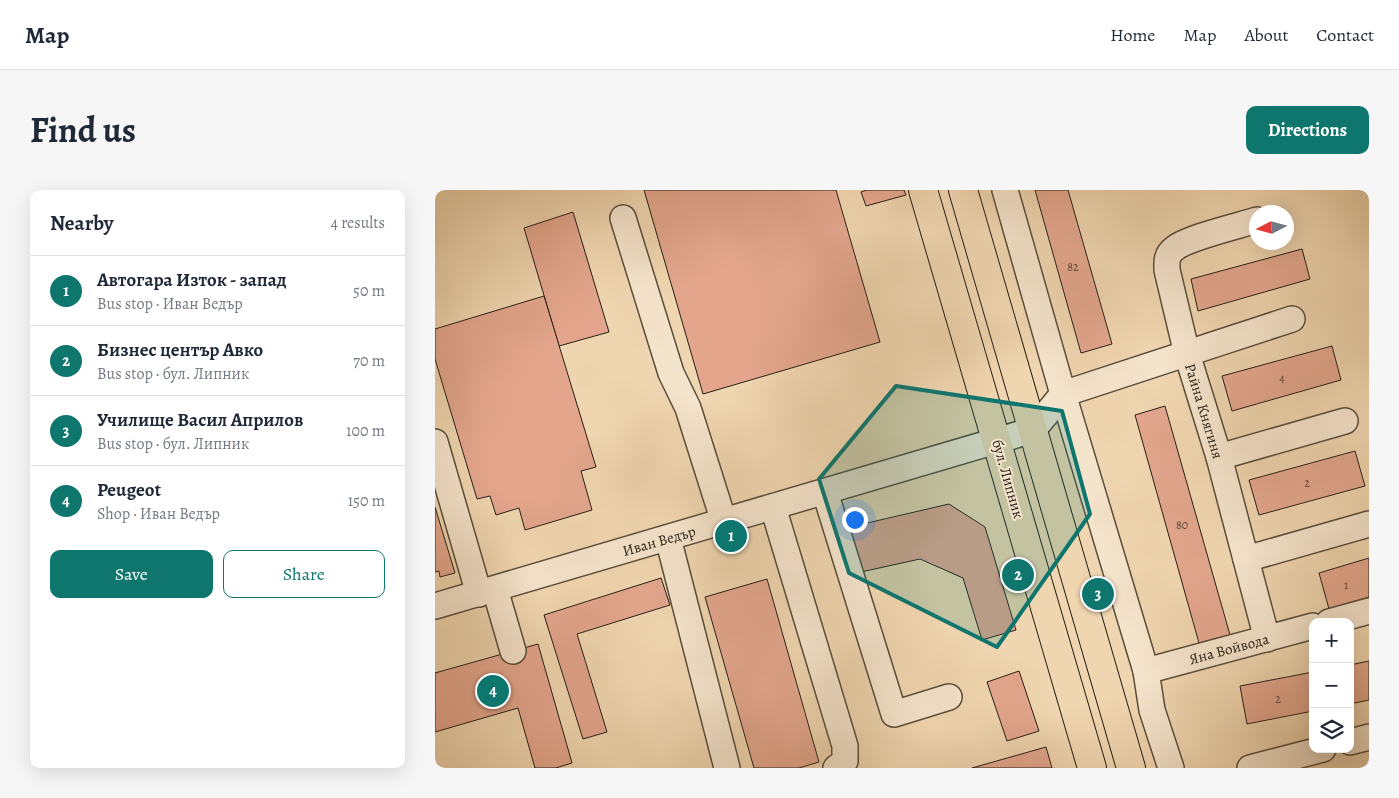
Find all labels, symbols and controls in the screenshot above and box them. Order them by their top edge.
text: Map [25,19,69,51]
text: Home [1110,23,1155,47]
text: Map [1183,23,1216,47]
text: About [1244,23,1288,47]
text: Contact [1316,23,1374,47]
text: Find us [30,106,136,154]
button: Directions [1246,106,1369,154]
north arrow [1249,205,1294,250]
text: Nearby [50,209,113,237]
text: 4 results [331,212,385,234]
house number: 82 [1067,259,1079,275]
text: Автогара Изток - запад [97,267,287,293]
text: 1 [63,280,69,302]
text: 50 m [353,280,385,302]
text: Bus stop · Иван Ведър [97,293,243,315]
text: Бизнес център Авко [97,337,263,363]
text: 2 [62,350,70,372]
text: 70 m [353,350,385,372]
street label: Райна Княгиня [1180,361,1228,461]
text: Bus stop · бул. Липник [97,363,249,385]
house number: 4 [1279,370,1285,386]
text: Училище Васил Априлов [97,407,303,433]
text: 3 [63,420,69,442]
text: 100 m [346,420,385,442]
text: Bus stop · бул. Липник [97,433,249,455]
street label: бул. Липник [987,437,1029,521]
house number: 2 [1304,475,1310,491]
text: Peugeot [97,477,161,503]
text: 4 [62,490,70,512]
text: 150 m [348,490,385,512]
text: Shop · Иван Ведър [97,503,220,525]
your location [842,507,868,533]
pin: 1 [715,517,747,555]
house number: 80 [1176,517,1188,533]
street label: Иван Ведър [620,521,698,561]
button: Save [50,550,213,598]
button: Share [223,550,385,598]
pin: 2 [1002,556,1034,594]
pin: 3 [1082,575,1114,613]
house number: 1 [1344,577,1348,593]
map controls [1309,618,1354,753]
button: + [1309,618,1354,663]
street label: Яна Войвода [1187,629,1271,669]
button: − [1309,663,1354,708]
pin: 4 [477,672,509,710]
house number: 2 [1275,691,1281,707]
button: layers [1309,708,1354,753]

